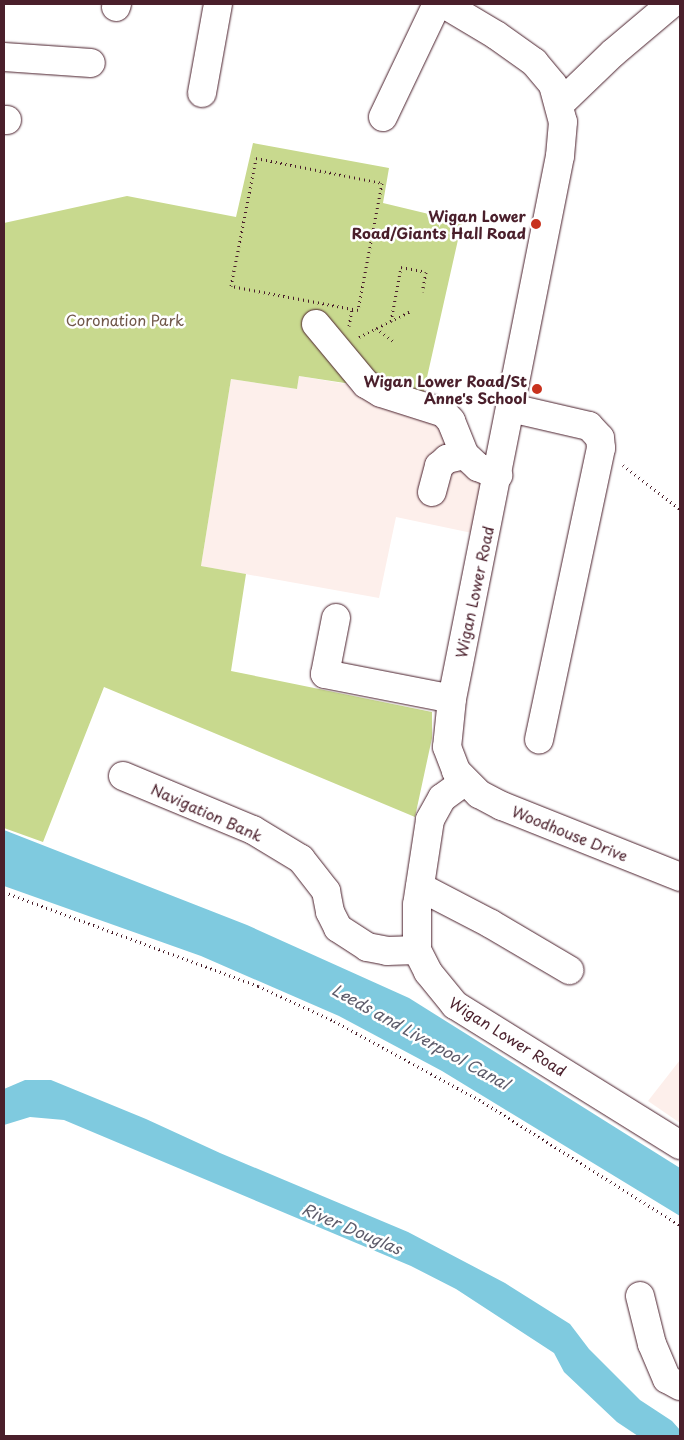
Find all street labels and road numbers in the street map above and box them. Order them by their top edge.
street label: Wigan Lower Road [451,524,497,660]
street label: Navigation Bank [148,779,266,845]
street label: Woodhouse Drive [509,801,631,865]
street label: Wigan Lower Road [446,993,570,1079]

